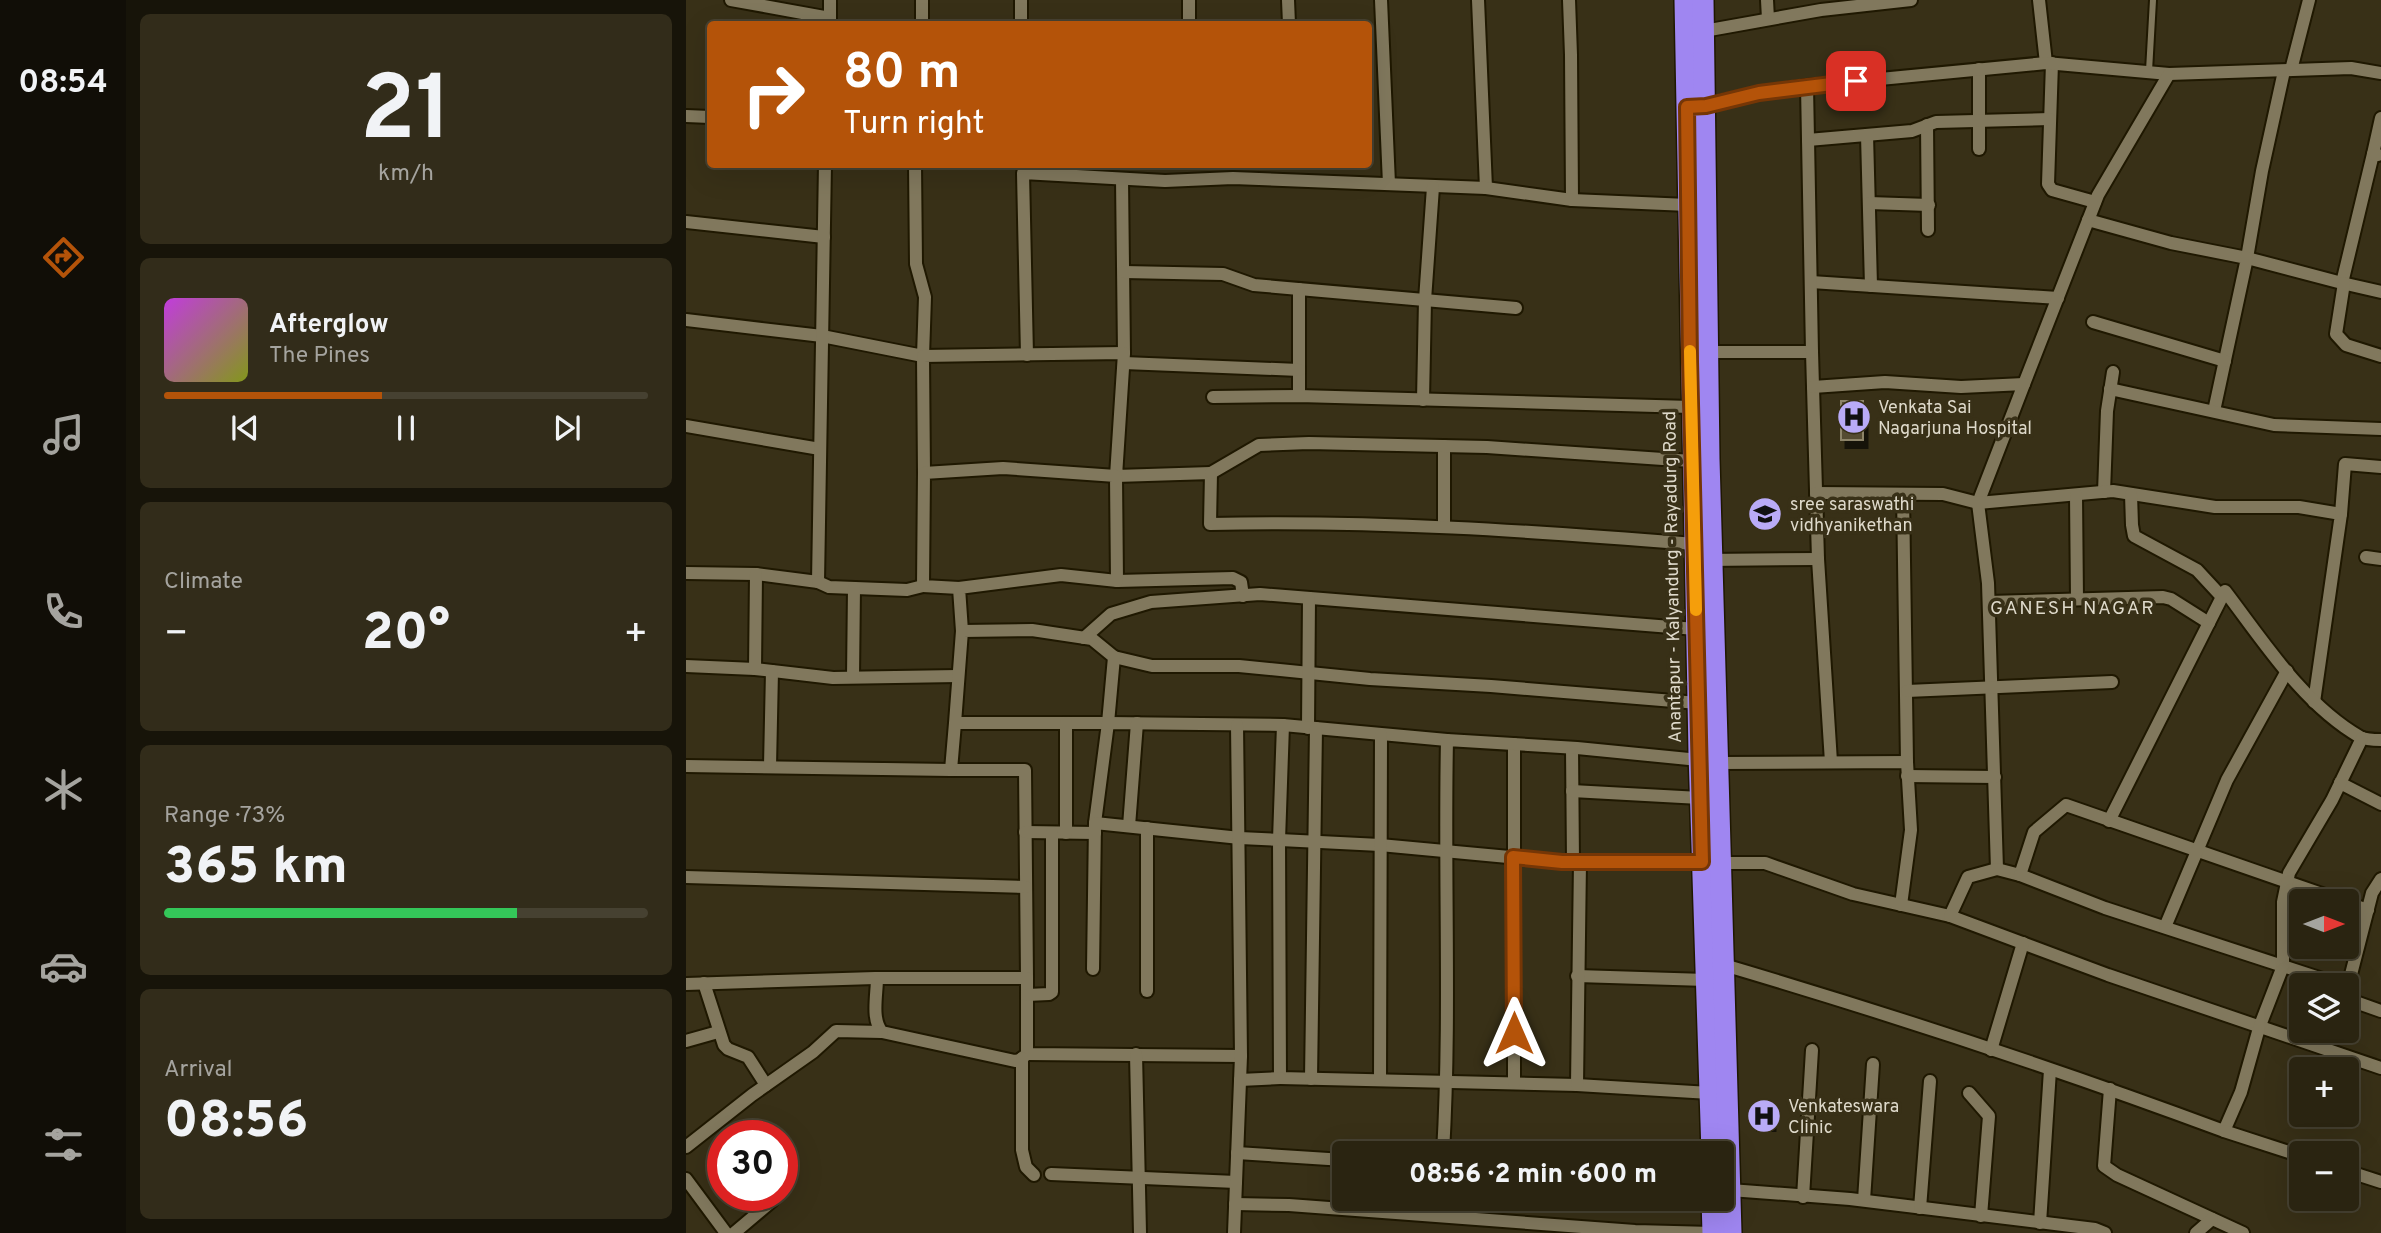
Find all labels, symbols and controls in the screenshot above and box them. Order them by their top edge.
text: 80 m [843,44,960,106]
icon: right [728,49,819,140]
pin [1826,51,1886,111]
text: 21 [360,57,452,172]
icon: arrive [1837,62,1875,100]
text: 08:54 [18,64,108,104]
text: Turn right [843,105,985,145]
text: km/h [378,160,434,189]
icon: directions [39,233,88,282]
text: Afterglow [269,309,389,342]
text: The Pines [269,342,370,371]
place label: Venkata Sai Nagarjuna Hospital [1878,397,2032,441]
hospital icon: Venkata Sai Nagarjuna Hospital [1835,398,1873,436]
icon: previous [226,409,264,447]
icon: pause [387,409,425,447]
icon: next [548,409,586,447]
icon: music [39,410,88,459]
street label: Anantapur - Kalyandurg - Rayadurg Road [1659,411,1688,743]
place label: sree saraswathi vidhyanikethan [1790,494,1914,538]
school or university icon: sree saraswathi vidhyanikethan [1746,495,1784,533]
text: Climate [164,568,243,597]
icon: phone [39,587,88,636]
district label: GANESH NAGAR [1990,597,2156,621]
text: 20° [362,602,450,668]
text: − [164,611,189,660]
text: + [623,611,648,660]
icon: climate [39,765,88,814]
text: Range · 73% [164,802,285,831]
text: 365 km [164,836,348,902]
north arrow [2289,889,2359,959]
map controls [2289,889,2359,1211]
icon: car [39,942,88,991]
button: layers [2289,973,2359,1043]
position arrow [1477,996,1551,1070]
text: Arrival [164,1056,233,1085]
button: + [2289,1057,2359,1127]
text: 08:56 [164,1090,308,1156]
place label: Venkateswara Clinic [1788,1096,1899,1140]
hospital icon: Venkateswara Clinic [1745,1097,1783,1135]
icon: filters [39,1120,88,1169]
speed limit sign: 30 [707,1120,798,1211]
button: − [2289,1141,2359,1211]
text: 08:56 · 2 min · 600 m [1409,1159,1657,1192]

